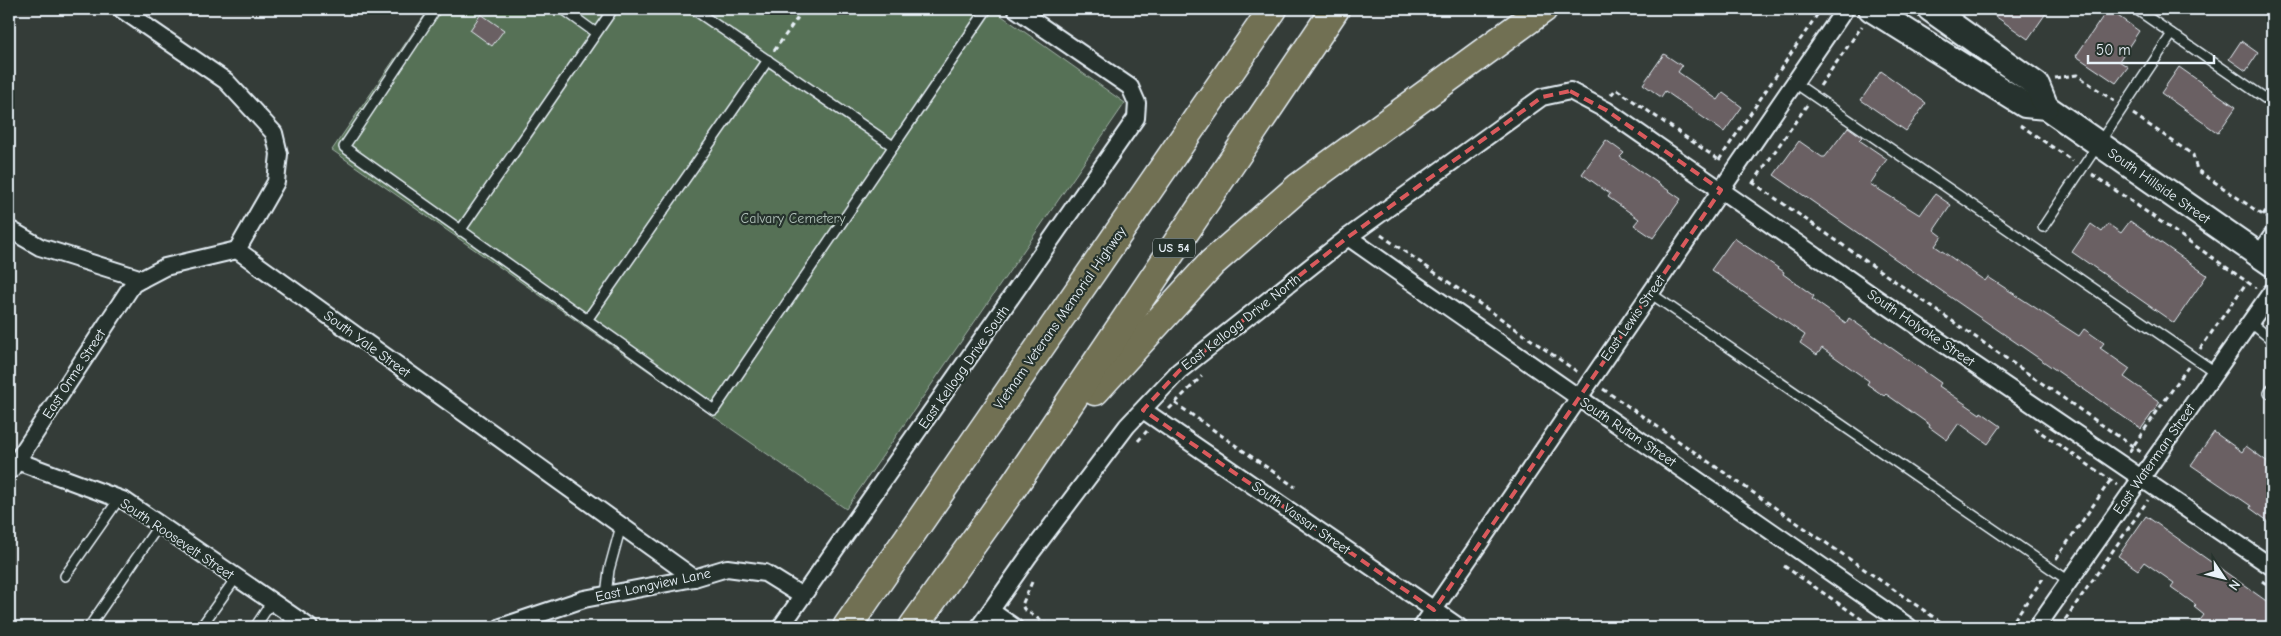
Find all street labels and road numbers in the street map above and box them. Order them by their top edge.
street label: South Hillside Street [2105,144,2214,228]
street label: Vietnam Veterans Memorial Highway [990,223,1130,413]
road number: US 54 [1153,238,1195,258]
street label: East Kellogg Drive North [1178,270,1304,374]
street label: East Lewis Street [1597,271,1670,364]
street label: South Holyoke Street [1864,286,1979,371]
street label: East Kellogg Drive South [915,302,1013,432]
street label: South Yale Street [320,307,414,382]
street label: East Orme Street [39,325,110,422]
street label: South Rutan Street [1577,394,1680,471]
street label: East Waterman Street [2109,400,2199,518]
street label: South Vassar Street [1248,478,1354,559]
street label: South Roosevelt Street [117,495,238,584]
street label: East Longview Lane [594,564,712,606]

